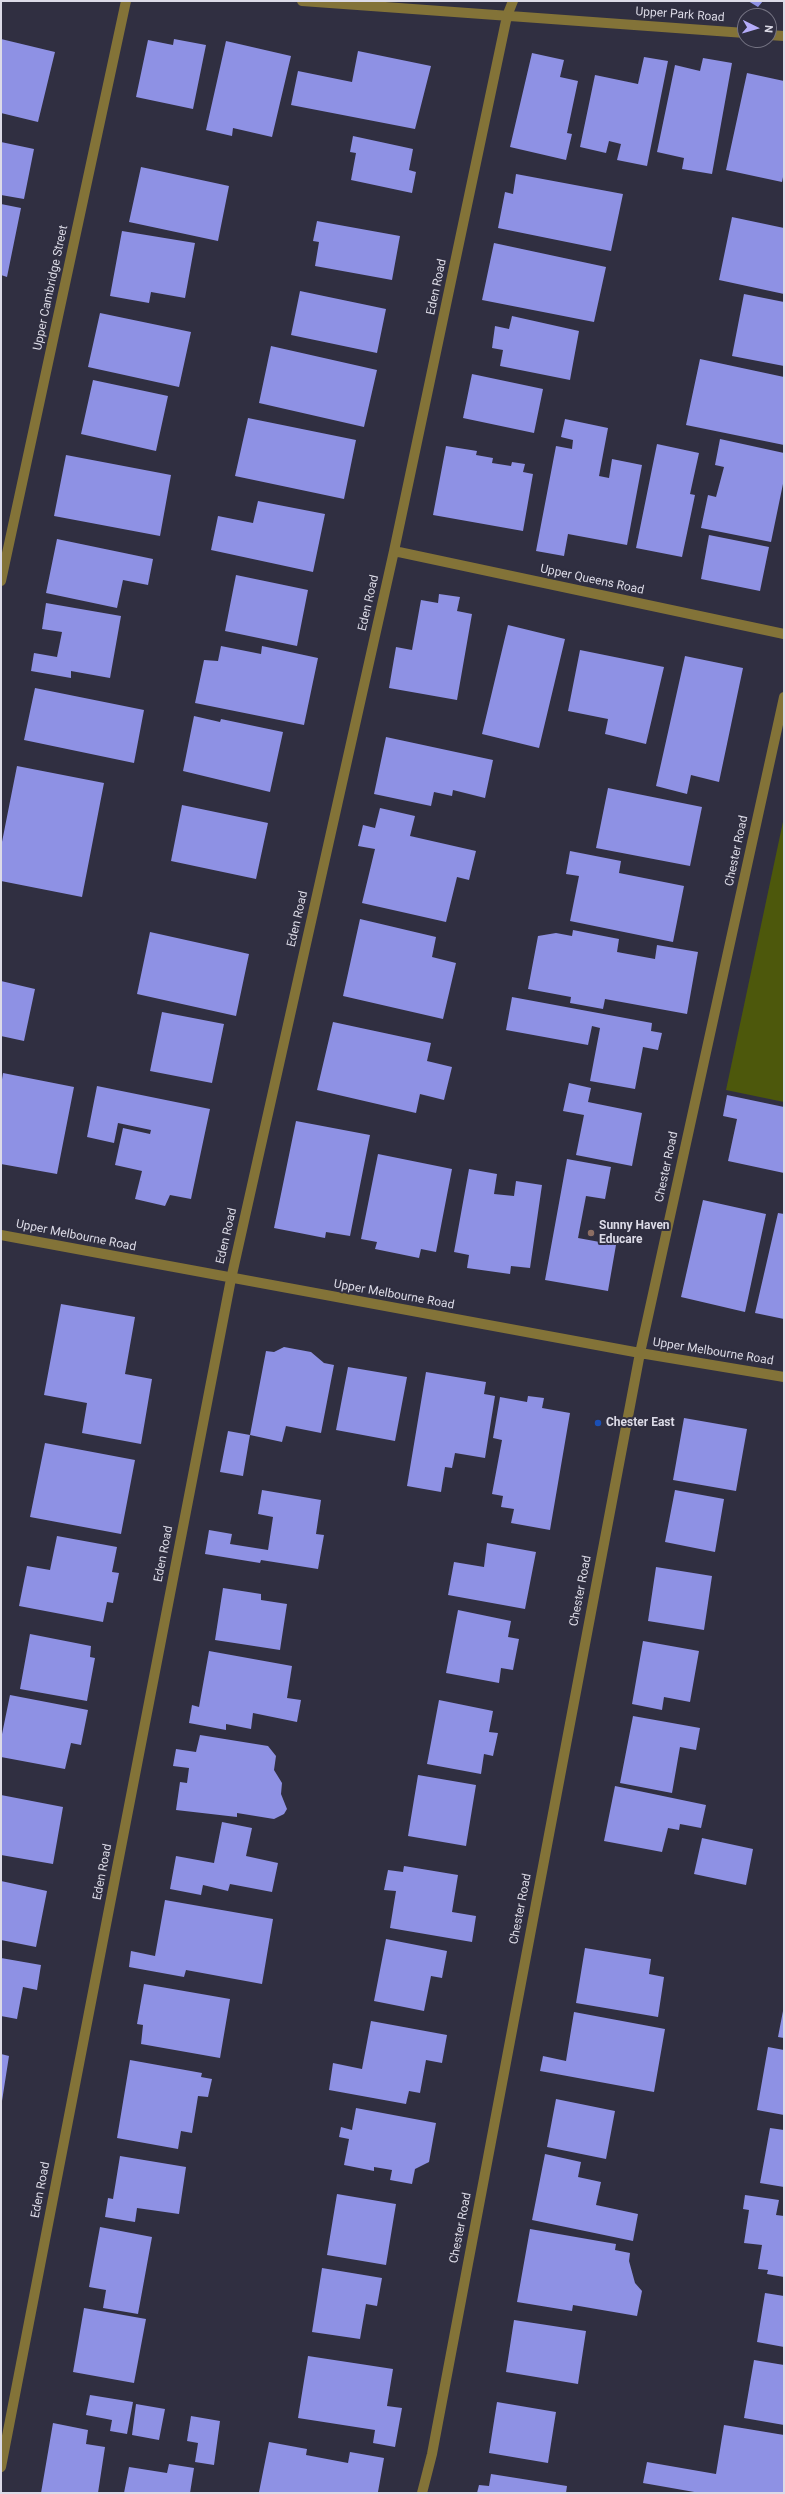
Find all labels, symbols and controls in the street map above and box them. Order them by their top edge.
street label: Upper Park Road [635,5,725,25]
north arrow [737,8,777,48]
text: N [762,25,775,33]
street label: Upper Cambridge Street [31,224,71,352]
street label: Eden Road [424,258,450,316]
street label: Upper Queens Road [539,562,645,598]
street label: Eden Road [356,574,382,632]
street label: Chester Road [722,814,752,888]
street label: Eden Road [285,890,311,948]
street label: Chester Road [652,1130,682,1204]
street label: Eden Road [214,1207,240,1265]
street label: Upper Melbourne Road [15,1217,137,1255]
place label: Sunny Haven Educare [599,1219,670,1247]
marker: Sunny Haven Educare [586,1228,596,1238]
street label: Upper Melbourne Road [333,1277,455,1313]
street label: Upper Melbourne Road [652,1335,774,1369]
place label: Chester East [606,1416,675,1430]
marker: Chester East [593,1418,603,1428]
street label: Eden Road [151,1525,177,1583]
street label: Chester Road [567,1554,595,1628]
street label: Eden Road [90,1843,116,1901]
street label: Chester Road [507,1872,535,1946]
street label: Eden Road [28,2161,54,2219]
street label: Chester Road [447,2191,475,2265]

